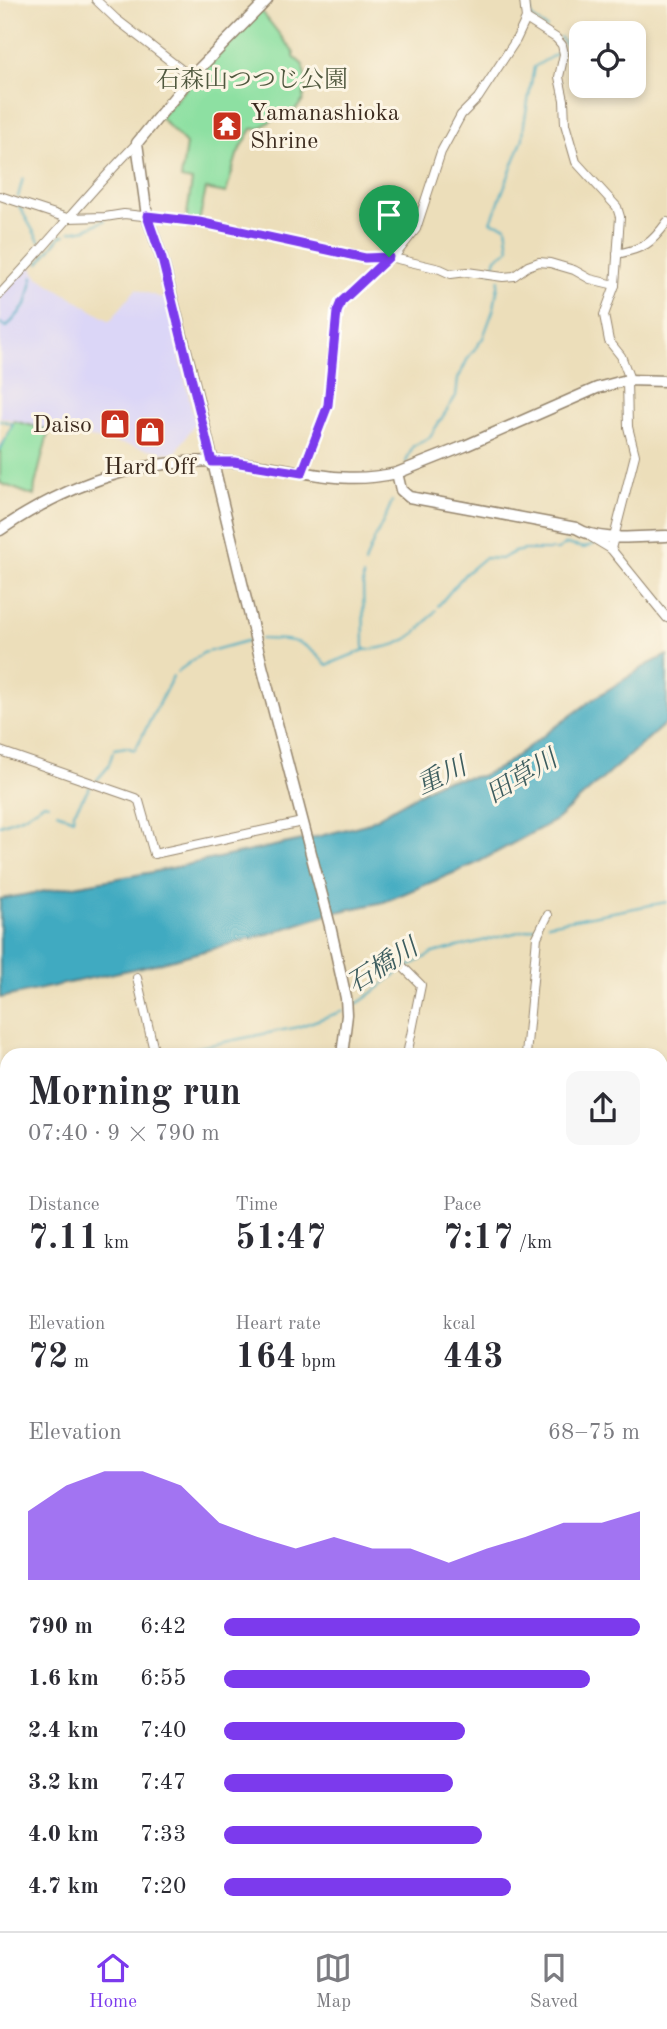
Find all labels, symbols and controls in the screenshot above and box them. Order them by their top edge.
map controls [569,21,646,98]
button: locate [569,21,646,98]
park label: 石森山つつじ公園 [156,67,348,93]
place label: Yamanashioka Shrine [250,102,400,154]
temple icon: Yamanashioka Shrine [210,109,244,143]
pin [359,185,419,257]
icon: arrive [370,196,408,234]
shop icon: Daiso [98,407,132,441]
place label: Daiso [33,414,92,438]
shop icon: Hard Off [133,415,167,449]
place label: Hard Off [104,456,197,480]
water label: 田草川 [481,743,565,809]
water label: 重川 [412,751,474,800]
water label: 石橋川 [342,932,426,998]
button: share [566,1071,640,1145]
text: Morning run [28,1075,241,1113]
text: 07:40 · 9 × 790 m [28,1122,220,1145]
text: Distance [28,1196,100,1215]
text: Time [235,1196,278,1215]
text: Pace [443,1196,481,1215]
text: 7.11 [28,1221,99,1256]
text: 51:47 [235,1221,326,1256]
text: 7:17 [443,1221,513,1256]
text: km [99,1234,129,1253]
text: /km [513,1234,552,1253]
text: Elevation [28,1315,105,1334]
text: Heart rate [235,1315,321,1334]
text: kcal [443,1315,475,1334]
text: 72 [28,1340,69,1375]
text: 164 [235,1340,296,1375]
text: 443 [443,1340,504,1375]
text: m [69,1353,89,1372]
text: bpm [296,1353,336,1372]
text: Elevation [28,1421,122,1444]
text: 68–75 m [548,1421,640,1444]
text: 790 m [28,1615,93,1638]
text: 6:42 [140,1615,186,1638]
text: 1.6 km [28,1667,99,1690]
text: 6:55 [140,1667,186,1690]
text: 2.4 km [28,1719,99,1742]
text: 7:40 [140,1719,186,1742]
text: 3.2 km [28,1771,99,1794]
text: 7:47 [140,1771,186,1794]
text: 4.0 km [28,1823,99,1846]
text: 7:33 [140,1823,186,1846]
text: 4.7 km [28,1875,99,1898]
text: 7:20 [140,1875,186,1898]
tab: Home [89,1949,137,2014]
tab: Map [314,1949,352,2014]
tab: Saved [530,1949,578,2014]

